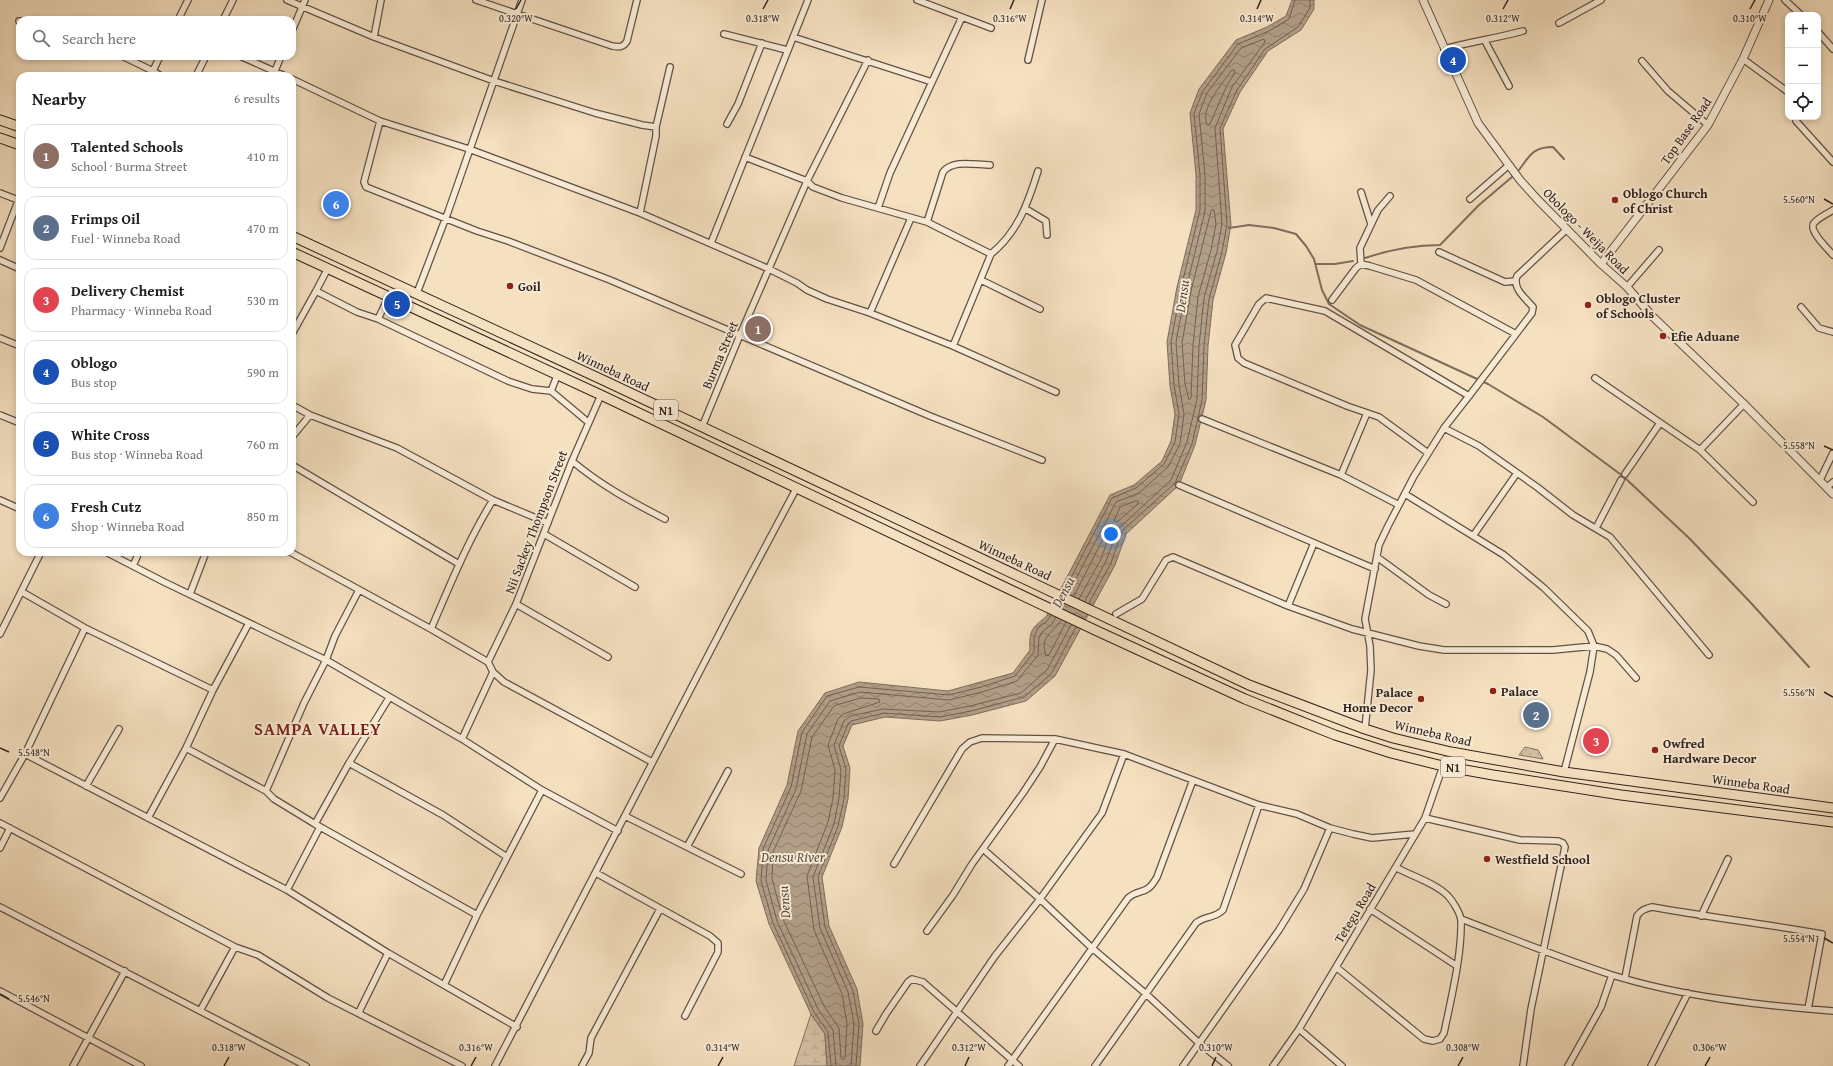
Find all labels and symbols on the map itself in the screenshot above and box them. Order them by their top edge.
text: 0.320°W [499,11,533,26]
text: 0.318°W [746,11,780,26]
text: 0.316°W [993,11,1027,26]
text: 0.314°W [1240,11,1274,26]
text: 0.312°W [1486,11,1520,26]
text: 0.310°W [1733,11,1767,26]
pin: 4 [1440,45,1466,75]
street label: Top Base Road [1656,94,1716,168]
street label: Obologo - Weija Road [1539,184,1633,278]
place label: Oblogo Church of Christ [1623,184,1708,218]
pin: 6 [323,189,349,219]
text: 5.560°N [1783,192,1815,207]
marker: Oblogo Church of Christ [1610,195,1620,205]
place label: Goil [518,277,541,296]
water label: Densu [1170,278,1194,315]
marker: Goil [505,281,515,291]
pin: 5 [384,289,410,319]
place label: Oblogo Cluster of Schools [1596,289,1681,323]
marker: Oblogo Cluster of Schools [1583,300,1593,310]
pin: 1 [745,314,771,344]
street label: Burma Street [697,318,743,392]
place label: Efie Aduane [1671,327,1740,346]
marker: Efie Aduane [1658,331,1668,341]
street label: Winneba Road [573,346,653,396]
road number: N1 [654,400,678,420]
text: 5.558°N [1783,438,1815,453]
street label: Nii Sackey Thompson Street [500,447,572,596]
your location [1101,524,1121,544]
street label: Winneba Road [975,535,1055,585]
water label: Densu [1046,573,1080,612]
place label: Palace [1501,682,1538,701]
place label: Palace Home Decor [1343,683,1413,717]
text: 5.556°N [1783,685,1815,700]
marker: Palace [1488,686,1498,696]
marker: Palace Home Decor [1416,694,1426,704]
pin: 2 [1523,700,1549,730]
street label: Winneba Road [1393,715,1473,751]
district label: SAMPA VALLEY [254,716,382,741]
pin: 3 [1583,726,1609,756]
place label: Owfred Hardware Decor [1663,734,1757,768]
text: 5.548°N [18,745,50,760]
marker: Owfred Hardware Decor [1650,745,1660,755]
road number: N1 [1441,757,1465,777]
street label: Winneba Road [1711,769,1791,799]
water label: Densu River [760,847,826,867]
place label: Westfield School [1495,850,1590,869]
marker: Westfield School [1482,854,1492,864]
street label: Tetegu Road [1330,879,1380,947]
water label: Densu [773,885,795,920]
text: 5.554°N [1783,931,1815,946]
text: 5.546°N [18,991,50,1006]
text: 0.318°W [212,1040,246,1055]
text: 0.316°W [459,1040,493,1055]
text: 0.314°W [706,1040,740,1055]
text: 0.312°W [952,1040,986,1055]
text: 0.310°W [1199,1040,1233,1055]
text: 0.308°W [1446,1040,1480,1055]
text: 0.306°W [1693,1040,1727,1055]

